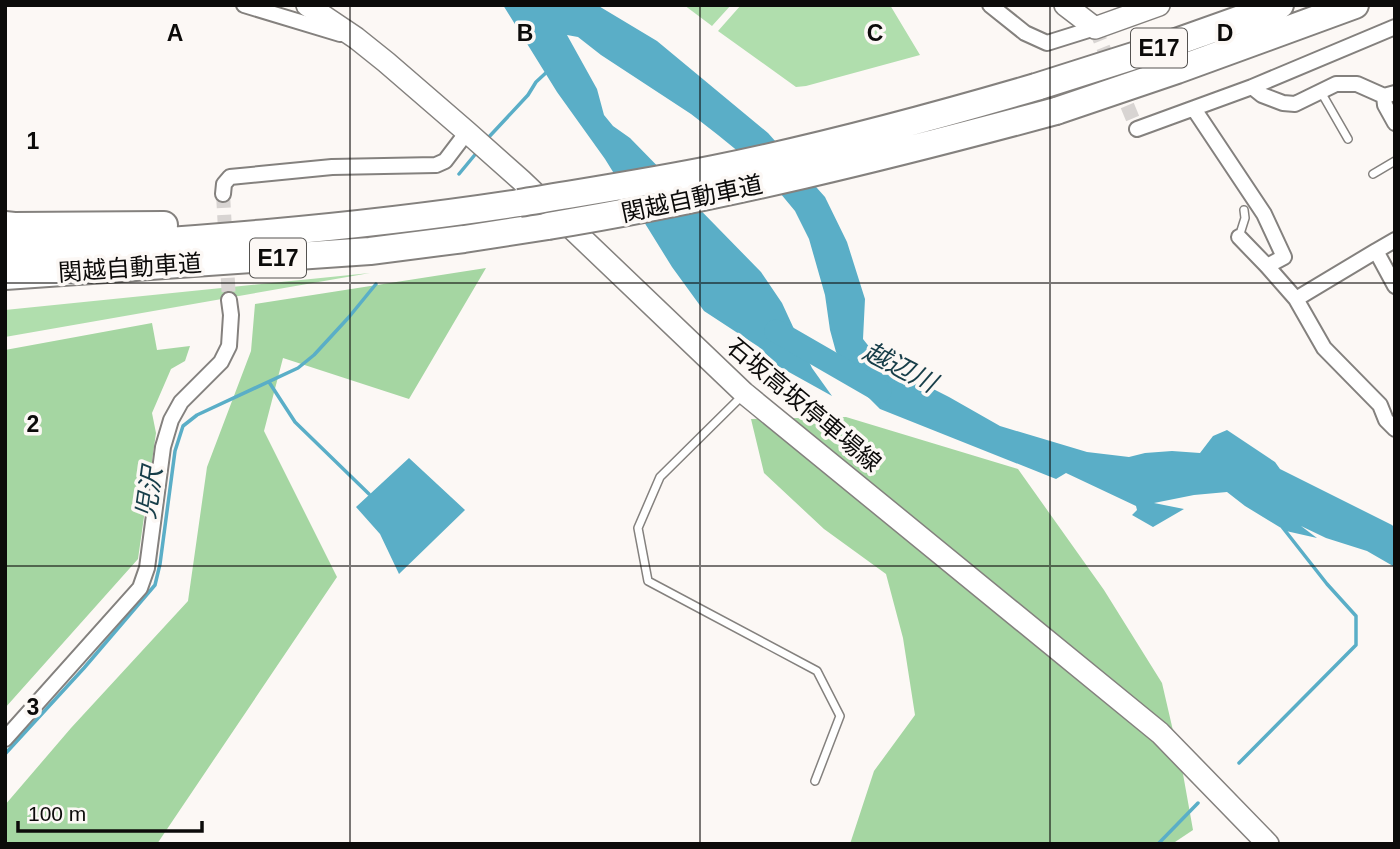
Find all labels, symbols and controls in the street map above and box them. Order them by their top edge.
text: A [167,20,183,46]
text: B [517,20,533,46]
text: C [867,20,883,46]
text: D [1217,20,1233,46]
road number: E17 [1131,28,1187,68]
text: 1 [27,128,40,154]
street label: 関越自動車道 [619,170,765,227]
road number: E17 [250,238,306,278]
street label: 関越自動車道 [57,249,203,286]
street label: 石坂高坂停車場線 [722,333,887,477]
water label: 越辺川 [858,336,944,399]
text: 2 [27,411,39,437]
water label: 児沢 [131,462,168,521]
text: 3 [27,694,39,720]
scale bar [18,790,201,834]
text: 100 m [28,802,86,825]

